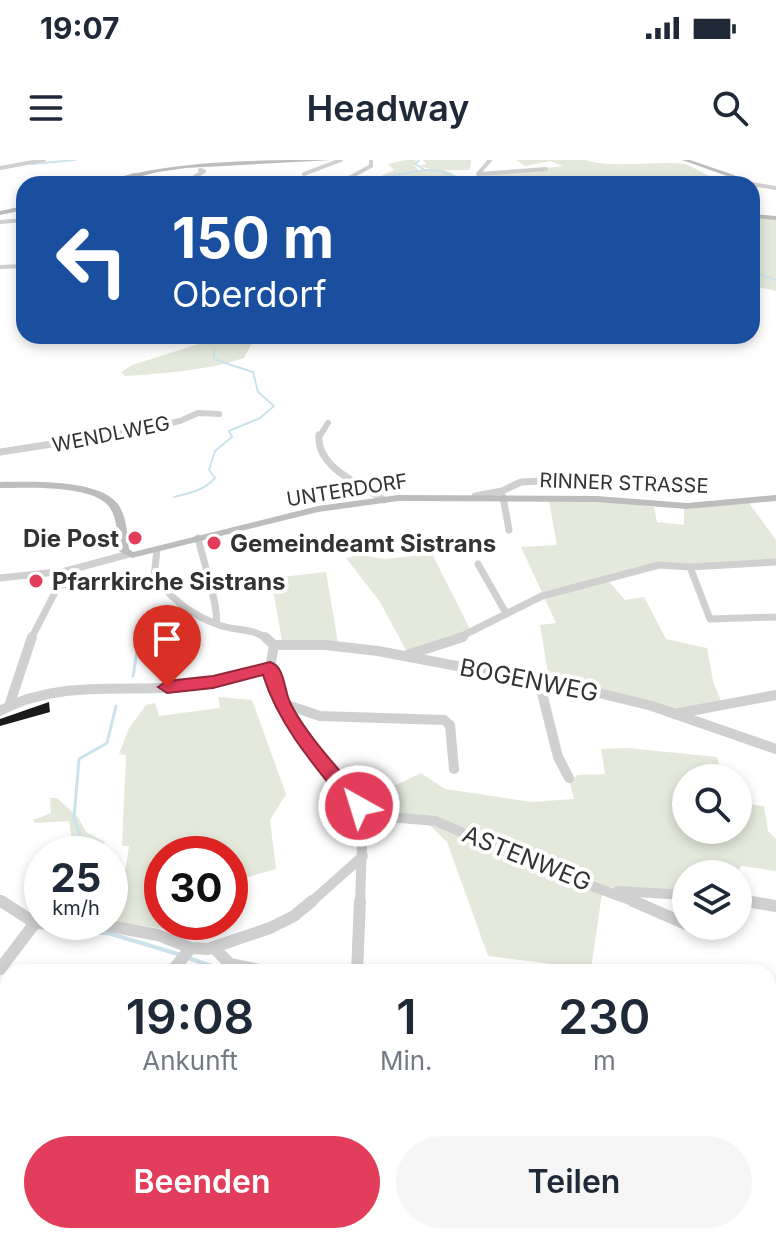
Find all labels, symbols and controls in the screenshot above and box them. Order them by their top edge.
text: 19:07 [40,10,120,46]
icon: menu [24,86,68,130]
text: Headway [306,86,470,130]
icon: search [708,86,752,130]
text: 150 m [172,204,334,272]
icon: left [40,208,144,312]
text: Oberdorf [172,272,327,316]
street label: WENDLWEG [50,411,172,457]
street label: RINNER STRASSE [539,468,709,498]
street label: UNTERDORF [285,469,409,511]
place label: Die Post [23,524,119,553]
marker: Die Post [126,529,144,547]
place label: Gemeindeamt Sistrans [230,529,496,558]
marker: Gemeindeamt Sistrans [205,534,223,552]
place label: Pfarrkirche Sistrans [52,567,286,596]
marker: Pfarrkirche Sistrans [27,572,45,590]
pin [133,605,201,687]
icon: arrive [145,617,189,661]
street label: BOGENWEG [457,652,601,708]
position arrow [317,764,401,848]
map controls [672,764,752,940]
button: search [672,764,752,844]
street label: ASTENWEG [459,819,595,897]
speed limit sign: 30 [144,836,248,940]
text: 25 [51,853,101,902]
button: layers [672,860,752,940]
text: km/h [52,896,100,920]
text: 19:08 [126,987,254,1046]
text: 1 [396,987,416,1046]
text: 230 [558,987,650,1046]
text: Ankunft [142,1045,238,1076]
text: Min. [380,1045,433,1076]
text: m [593,1045,616,1076]
button: Beenden [24,1136,380,1228]
button: Teilen [396,1136,752,1228]

